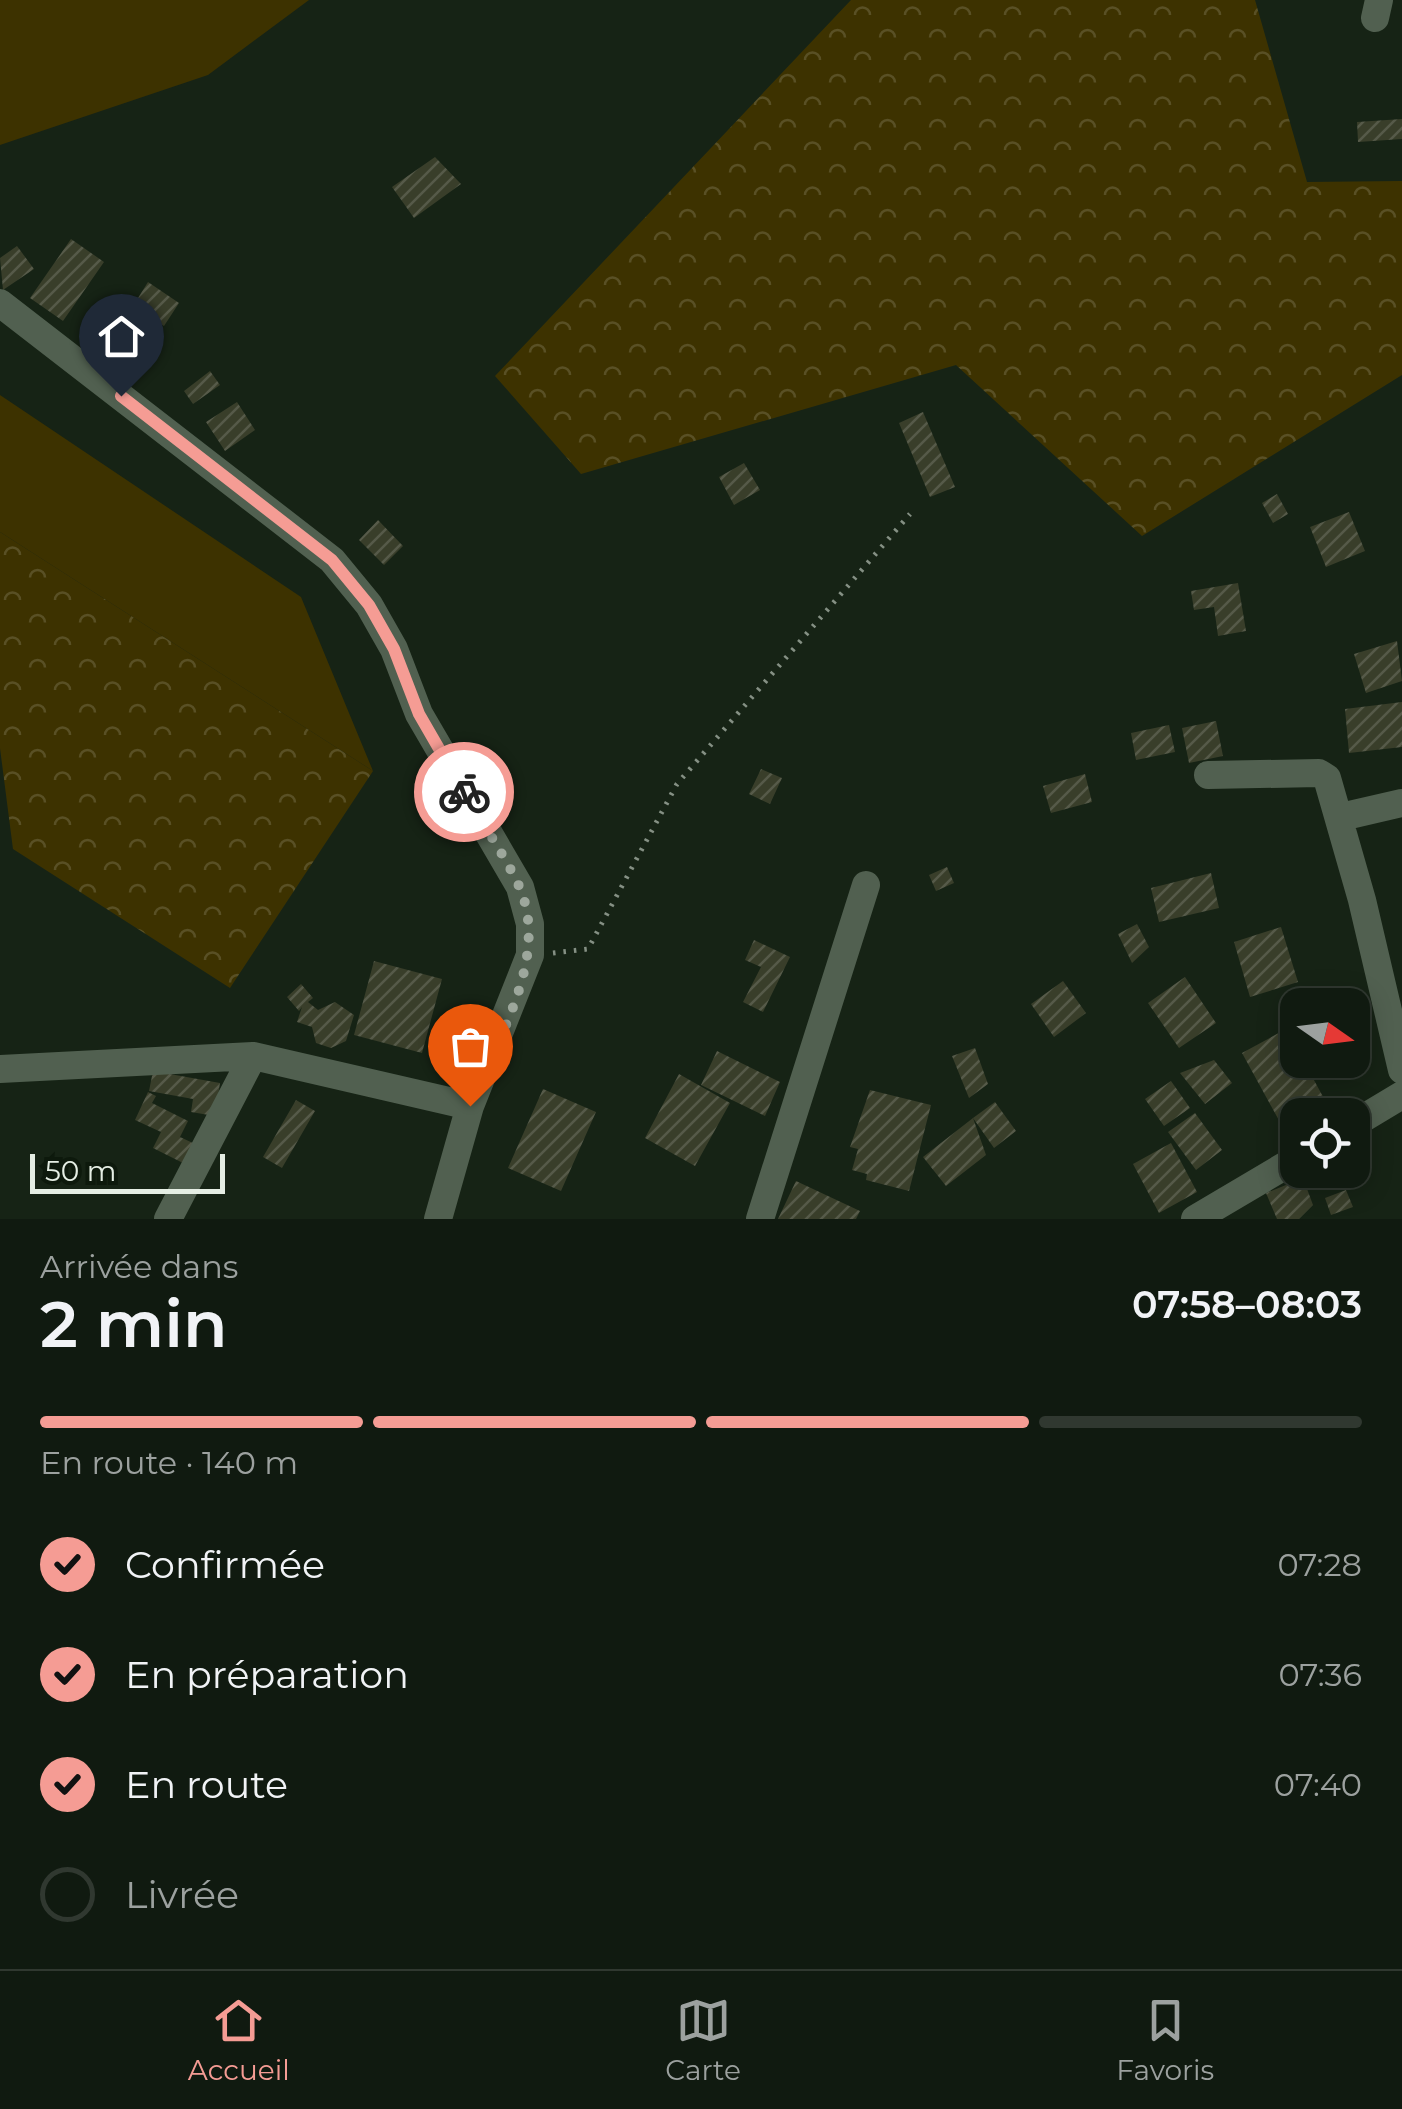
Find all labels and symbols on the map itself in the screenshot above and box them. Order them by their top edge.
pin [79,294,164,397]
courier [414,742,514,842]
north arrow [1280,988,1370,1078]
pin [428,1004,513,1107]
scale bar [30,1149,225,1194]

